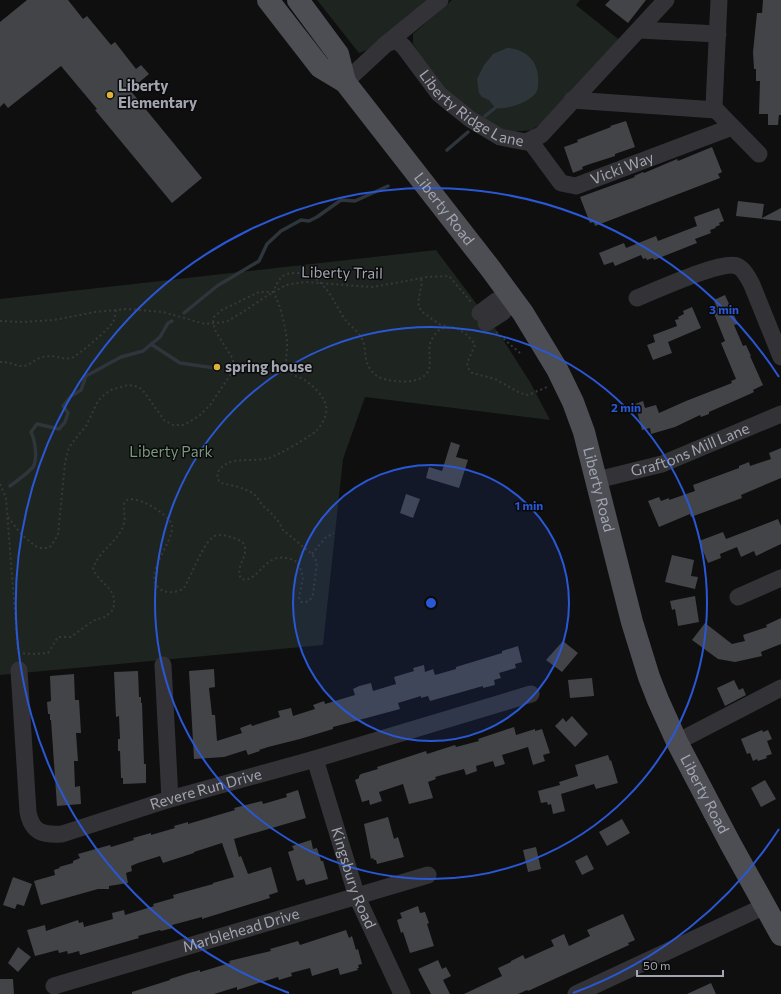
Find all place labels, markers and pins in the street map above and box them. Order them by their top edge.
place label: Liberty Elementary [118,76,198,111]
marker: Liberty Elementary [105,90,115,100]
place label: spring house [225,357,312,375]
marker: spring house [212,362,222,372]
centre of rings [424,596,438,610]

